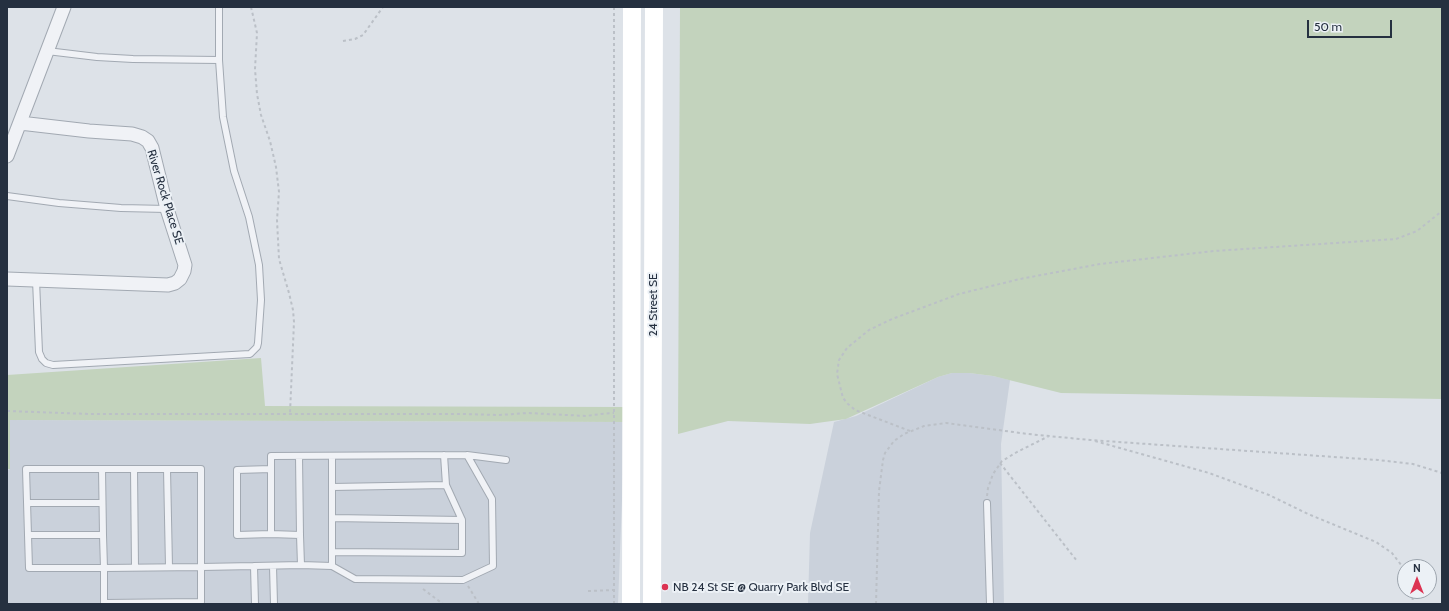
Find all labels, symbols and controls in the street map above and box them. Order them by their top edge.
scale bar [1309,12,1394,38]
text: 50 m [1314,19,1342,34]
street label: River Rock Place SE [144,148,186,246]
street label: 24 Street SE [646,273,660,337]
north arrow [1397,559,1437,599]
text: N [1413,561,1421,575]
place label: NB 24 St SE @ Quarry Park Blvd SE [673,580,849,594]
marker: NB 24 St SE @ Quarry Park Blvd SE [660,582,670,592]

